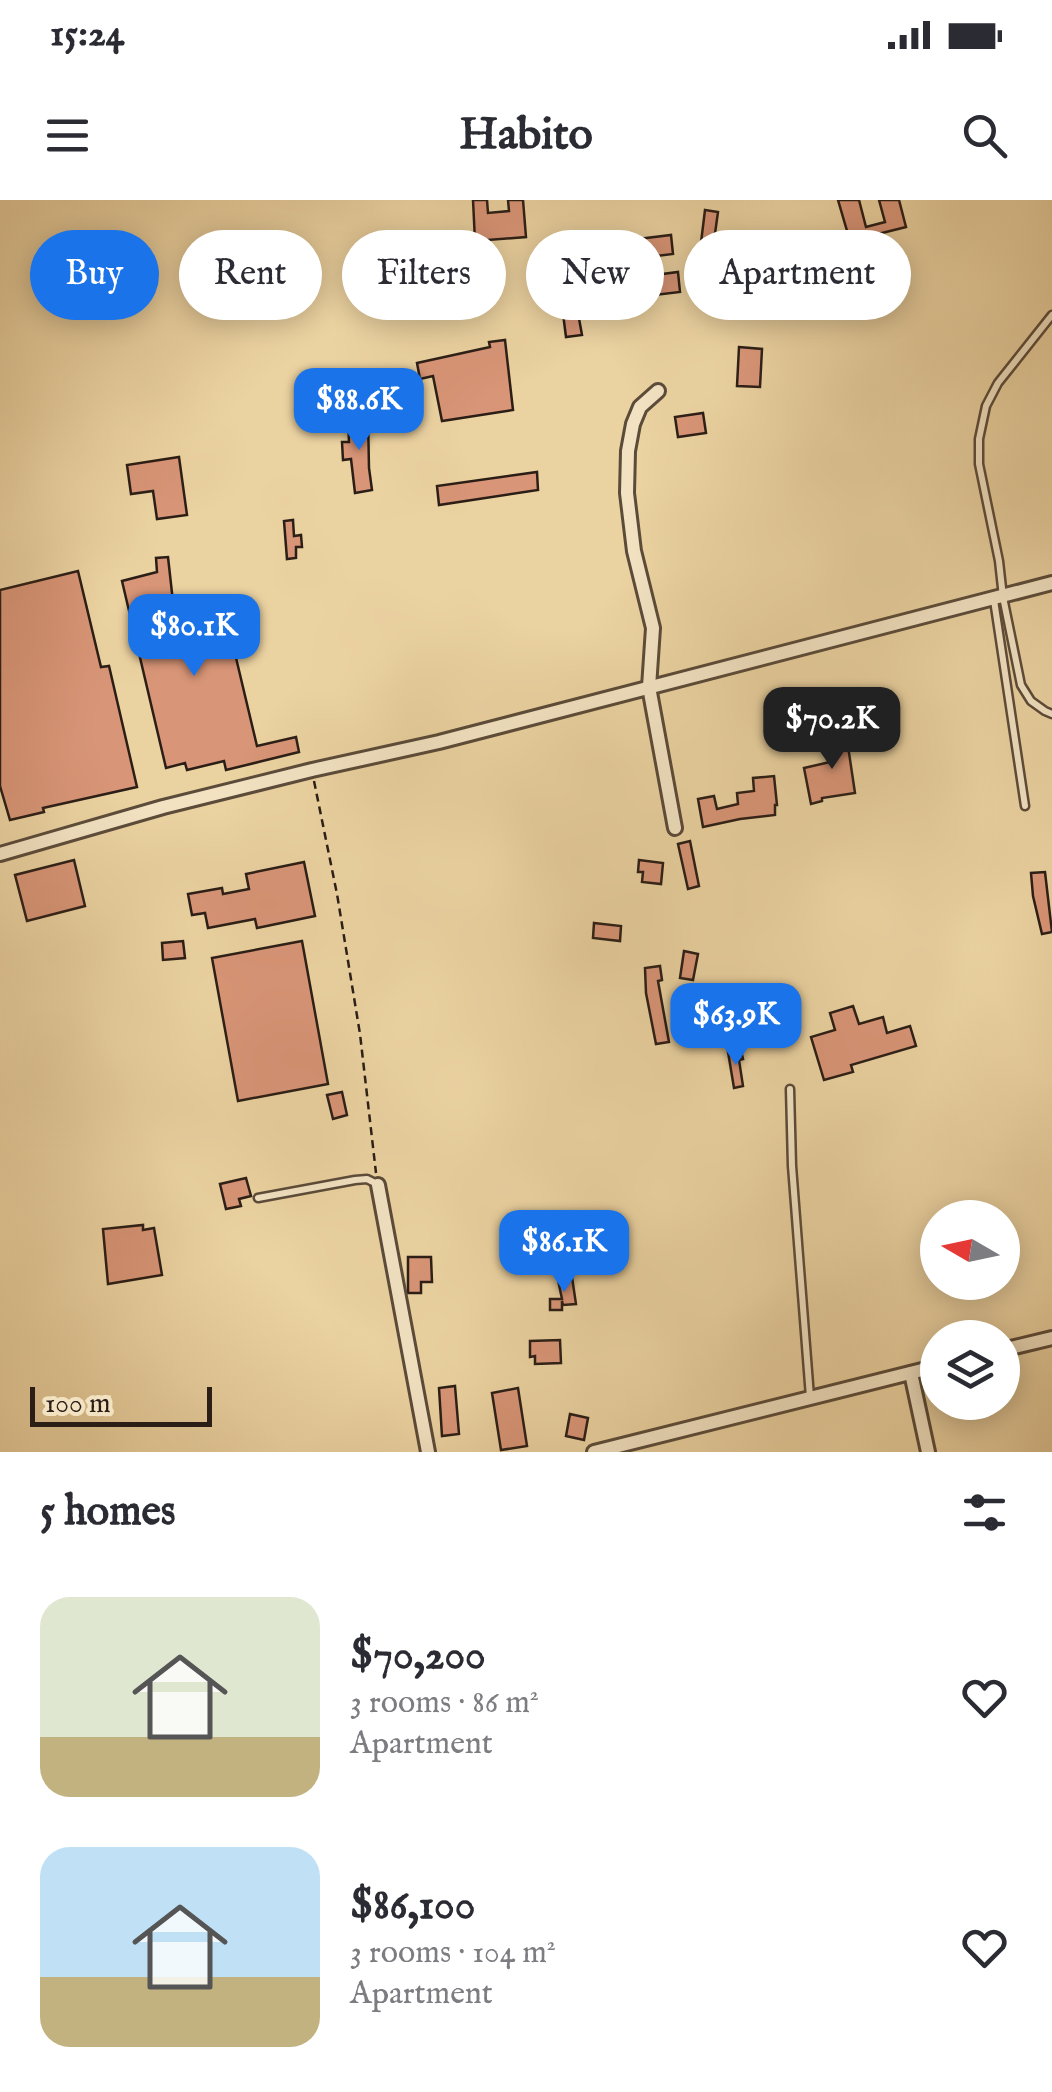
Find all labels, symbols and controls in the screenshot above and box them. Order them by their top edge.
text: 15:24 [50,11,124,59]
text: Habito [459,107,593,164]
icon: menu [40,108,95,163]
icon: search [957,108,1012,163]
chip: Buy [30,230,159,320]
chip: Rent [179,230,322,320]
chip: Filters [342,230,506,320]
chip: New [526,230,664,320]
chip: Apartment [684,230,911,320]
pin: $88.6K [278,368,440,453]
text: $88.6K [316,380,402,421]
pin: $80.1K [113,594,275,679]
text: $80.1K [150,606,238,647]
pin: $70.2K [751,687,913,772]
text: $70.2K [785,699,879,740]
pin: $63.9K [655,983,817,1068]
text: $63.9K [692,995,780,1036]
north arrow [920,1200,1020,1300]
map controls [920,1200,1020,1420]
pin: $86.1K [483,1210,645,1295]
text: $86.1K [521,1222,607,1263]
button: layers [920,1320,1020,1420]
scale bar [30,1382,212,1426]
text: 100 m [45,1387,111,1422]
icon: filters [957,1485,1012,1540]
text: 5 homes [40,1486,176,1539]
text: $70,200 [350,1630,486,1683]
icon: home [120,1637,240,1757]
icon: heart [957,1670,1012,1725]
text: 3 rooms · 86 m² [350,1683,539,1724]
text: Apartment [350,1724,493,1765]
text: $86,100 [350,1880,475,1933]
icon: home [120,1887,240,2007]
icon: heart [957,1920,1012,1975]
text: 3 rooms · 104 m² [350,1933,556,1974]
text: Apartment [350,1974,493,2015]

